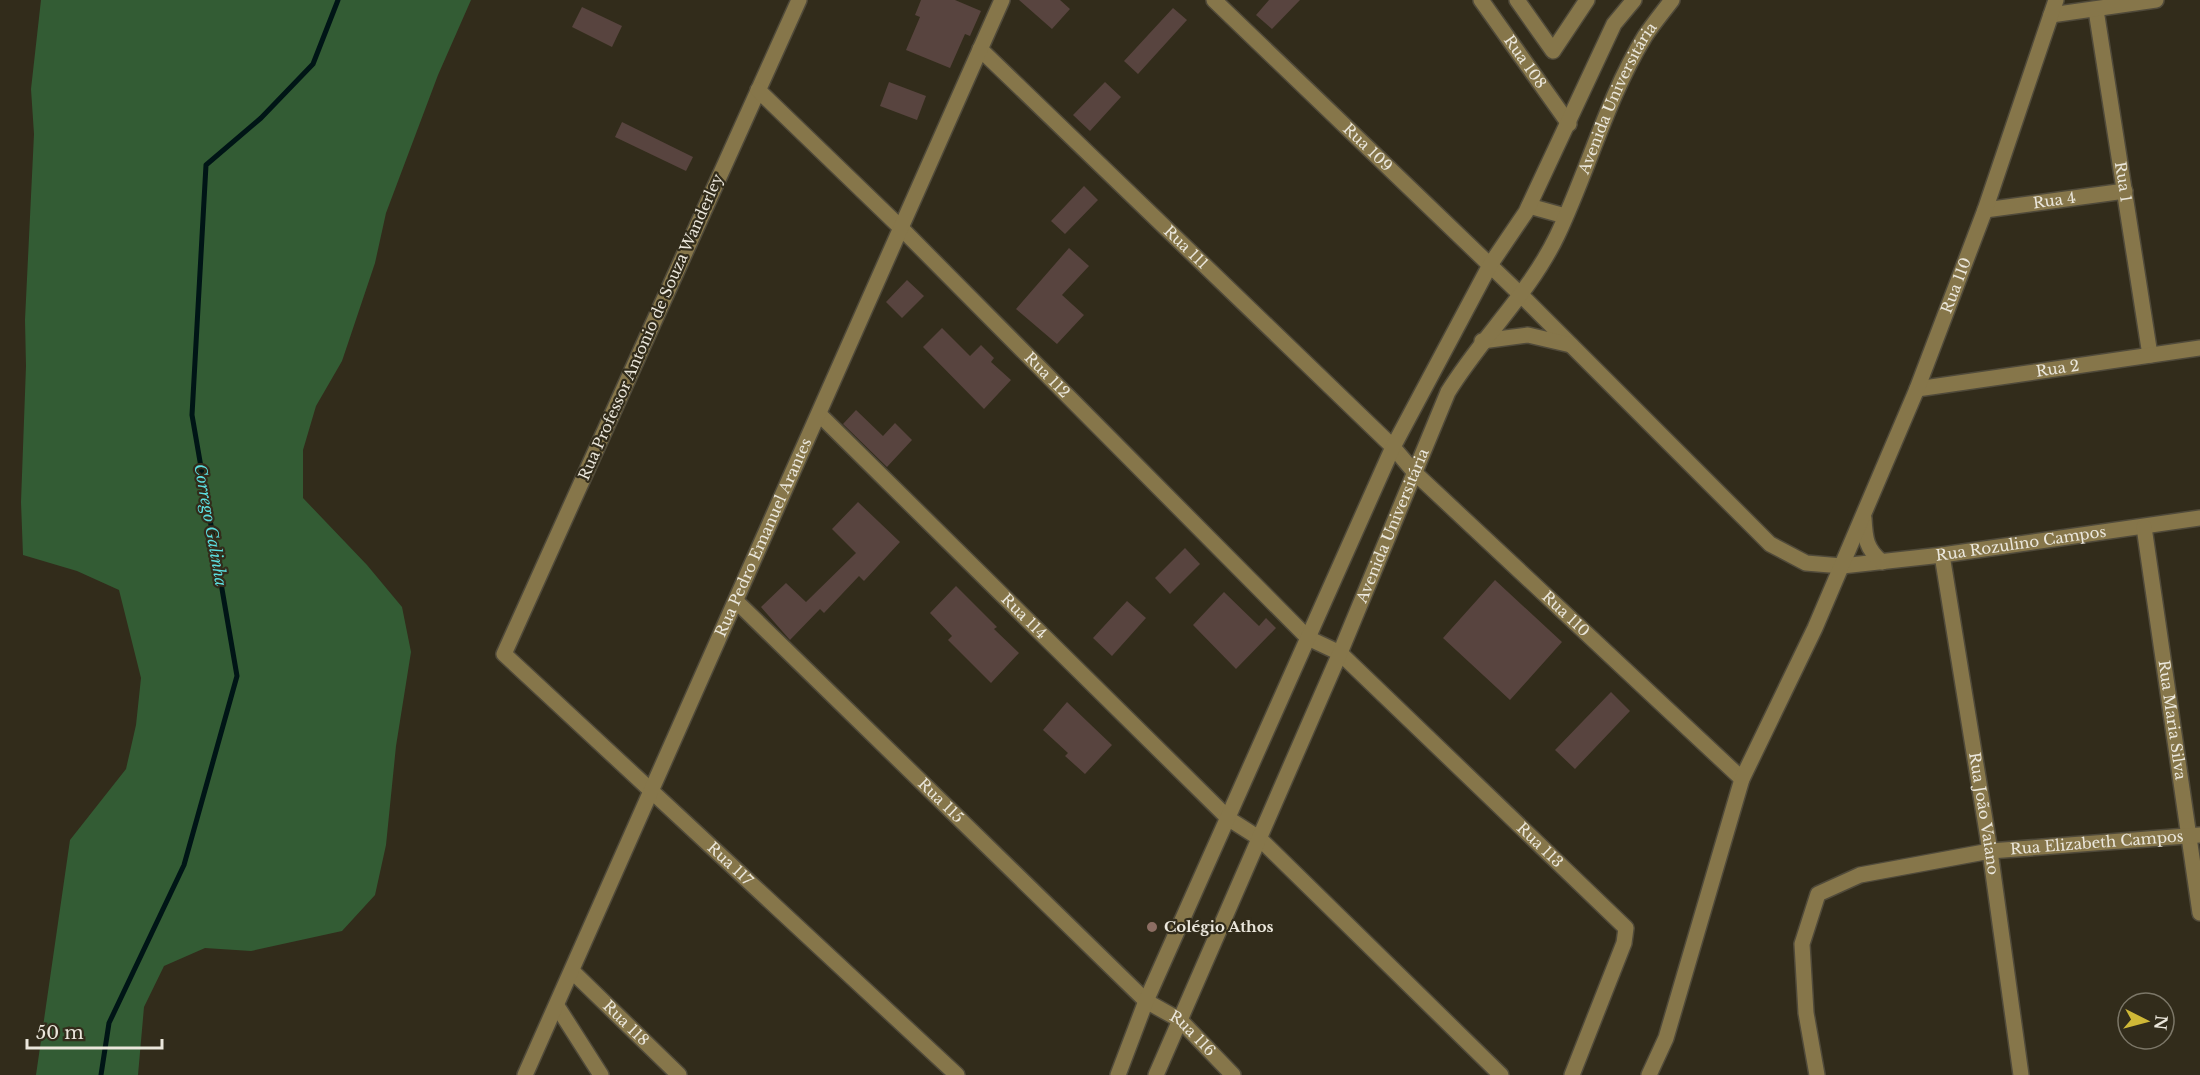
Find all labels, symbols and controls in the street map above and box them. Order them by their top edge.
street label: Avenida Universitária [1574,18,1661,178]
street label: Rua 108 [1500,31,1551,92]
street label: Rua 109 [1339,119,1397,175]
street label: Rua 1 [2111,160,2136,204]
street label: Rua Professor Antonio de Souza Wanderley [574,170,727,483]
street label: Rua 4 [2032,188,2077,212]
street label: Rua 111 [1160,221,1212,273]
street label: Rua 110 [1937,255,1975,316]
street label: Rua 112 [1021,348,1074,402]
street label: Rua 2 [2035,356,2080,381]
street label: Rua Pedro Emanuel Arantes [711,435,815,640]
street label: Avenida Universitária [1351,445,1433,607]
water label: Corrego Galinha [190,462,232,588]
street label: Rua Rozulino Campos [1935,522,2107,565]
street label: Rua 110 [1538,587,1594,641]
street label: Rua 114 [997,589,1051,643]
street label: Rua Maria Silva [2154,659,2191,782]
street label: Rua João Vaiano [1965,751,2003,876]
street label: Rua 115 [914,774,968,827]
street label: Rua 113 [1513,818,1567,871]
street label: Rua Elizabeth Campos [2009,826,2184,858]
street label: Rua 117 [704,838,757,890]
place label: Colégio Athos [1164,917,1274,936]
marker: Colégio Athos [1145,920,1159,934]
north arrow [2116,991,2176,1051]
street label: Rua 118 [599,996,653,1050]
street label: Rua 116 [1166,1006,1220,1060]
scale bar [27,1012,162,1050]
text: N [2150,1014,2172,1031]
text: 50 m [36,1022,84,1044]

